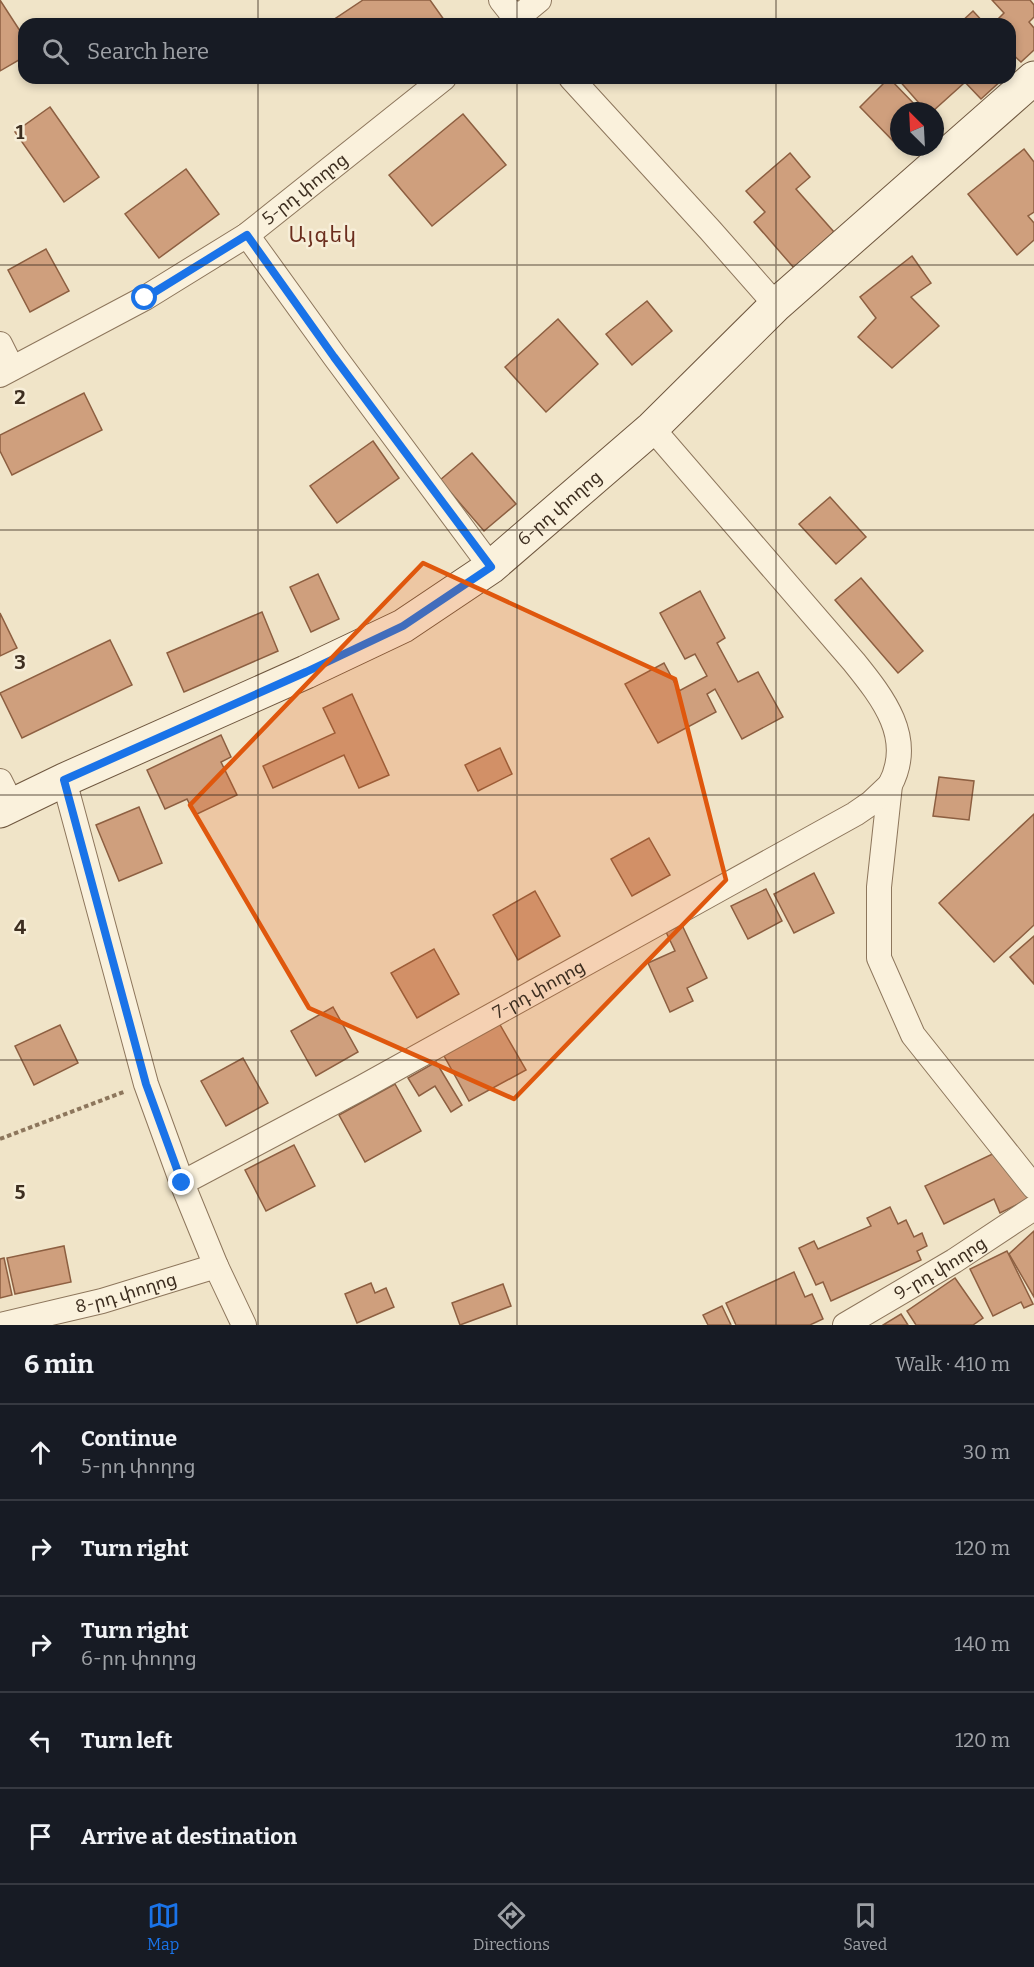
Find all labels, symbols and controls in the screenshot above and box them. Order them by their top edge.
search box [18,18,1016,84]
icon: search [39,35,72,68]
text: Search here [87,38,209,65]
north arrow [890,102,944,156]
text: 1 [16,120,25,144]
street label: 5-րդ փողոց [258,148,352,230]
district label: Այգեկ [288,222,358,248]
route start [131,284,157,310]
text: 2 [14,385,26,409]
street label: 6-րդ փողոց [513,465,606,550]
text: 3 [14,650,26,674]
text: 4 [14,915,26,939]
street label: 7-րդ փողոց [489,955,589,1024]
route end [168,1169,194,1195]
text: 5 [15,1180,26,1204]
street label: 9-րդ փողոց [890,1232,991,1305]
street label: 8-րդ փողոց [73,1268,179,1318]
text: 6 min [24,1349,94,1380]
text: Walk · 410 m [895,1352,1010,1376]
text: Continue [81,1425,177,1452]
icon: ahead [24,1436,57,1469]
text: 30 m [963,1440,1010,1464]
text: 5-րդ փողոց [81,1454,196,1478]
icon: right [24,1532,57,1565]
text: Turn right [81,1535,189,1562]
text: 120 m [955,1536,1010,1560]
text: Turn right [81,1617,189,1644]
icon: right [24,1628,57,1661]
text: 140 m [954,1632,1010,1656]
text: 6-րդ փողոց [81,1646,197,1670]
icon: left [24,1724,57,1757]
text: Turn left [81,1727,173,1754]
text: 120 m [955,1728,1010,1752]
icon: arrive [24,1820,57,1853]
text: Arrive at destination [81,1823,297,1850]
tab: Map [147,1899,180,1954]
tab: Directions [473,1899,550,1954]
tab: Saved [843,1899,887,1954]

